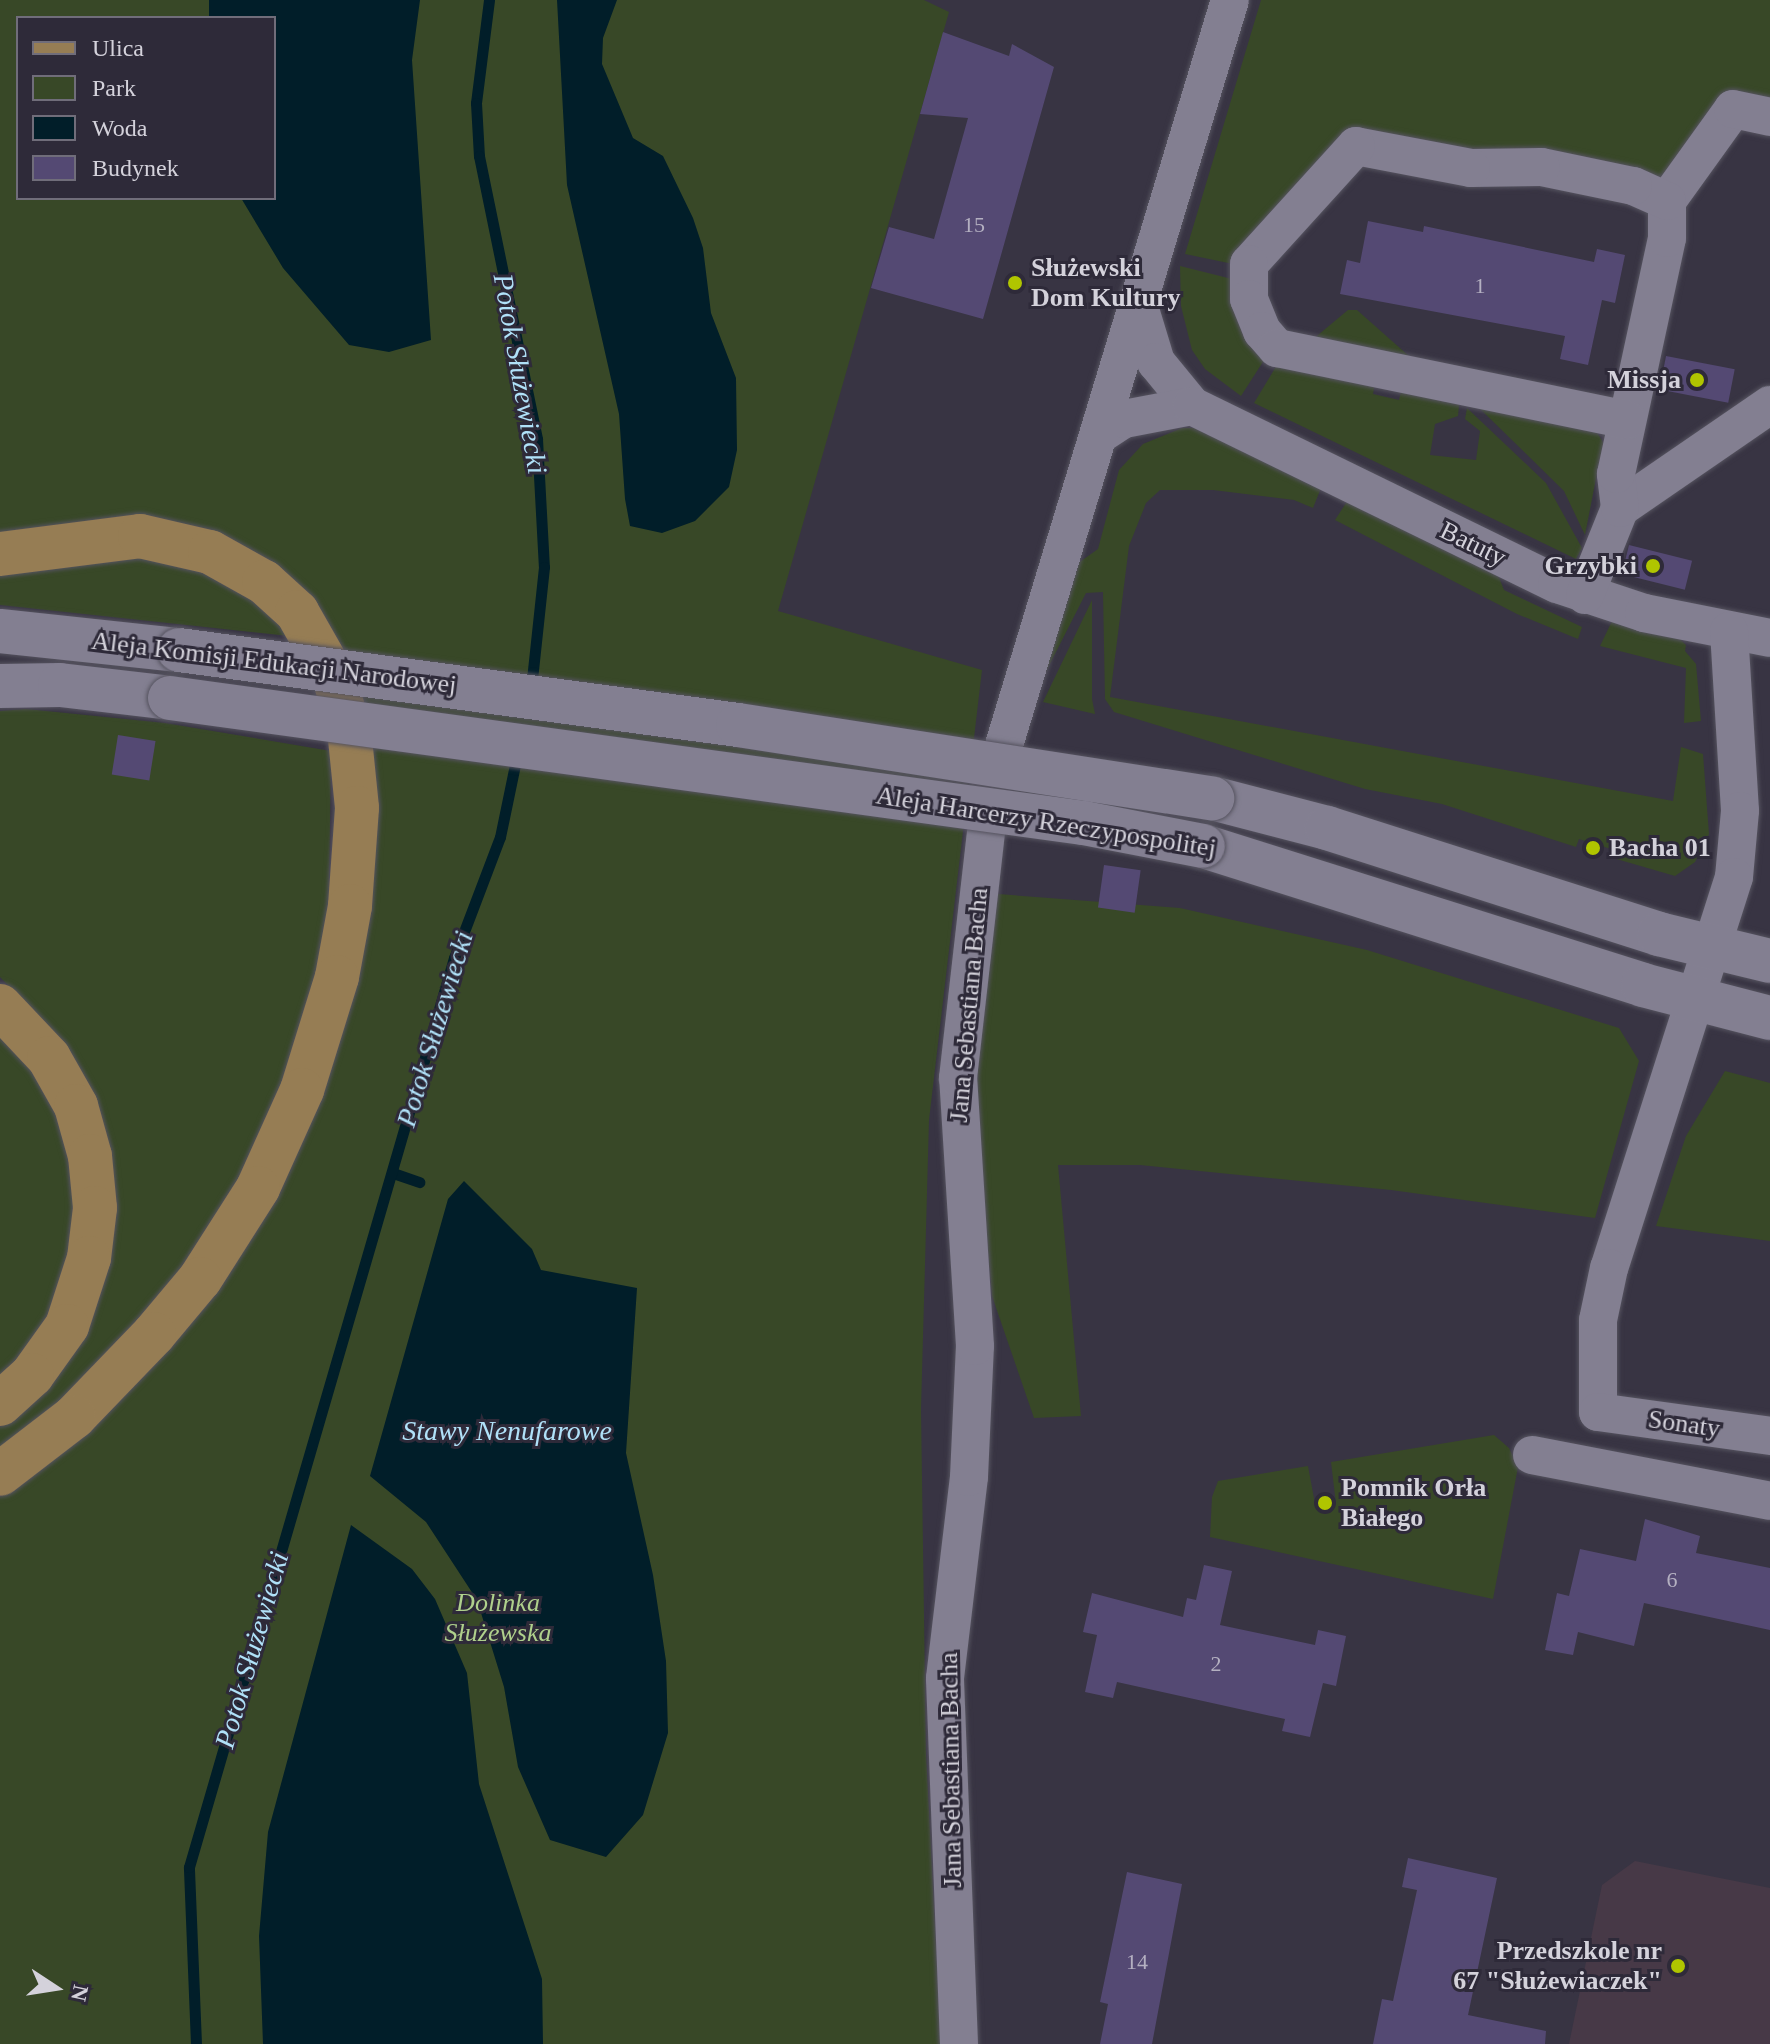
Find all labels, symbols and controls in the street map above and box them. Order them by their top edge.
legend [16,16,276,200]
text: Ulica [92,35,144,61]
text: Park [92,75,136,101]
text: Woda [92,115,147,141]
text: Budynek [92,155,179,181]
house number: 15 [963,212,985,238]
place label: Służewski Dom Kultury [1031,252,1180,314]
water label: Potok Służewiecki [486,271,554,477]
house number: 1 [1474,273,1486,299]
marker: Służewski Dom Kultury [1006,274,1024,292]
place label: Missja [1607,364,1681,396]
marker: Missja [1688,371,1706,389]
street label: Batuty [1435,515,1511,573]
place label: Grzybki [1545,550,1637,582]
marker: Grzybki [1644,557,1662,575]
street label: Aleja Komisji Edukacji Narodowej [90,625,458,701]
street label: Aleja Harcerzy Rzeczypospolitej [874,780,1218,864]
place label: Bacha 01 [1609,832,1711,864]
marker: Bacha 01 [1584,839,1602,857]
street label: Jana Sebastiana Bacha [943,886,995,1124]
water label: Potok Służewiecki [389,927,481,1131]
street label: Sonaty [1646,1404,1722,1444]
water label: Stawy Nenufarowe [402,1414,612,1448]
place label: Pomnik Orła Białego [1341,1472,1486,1534]
marker: Pomnik Orła Białego [1316,1494,1334,1512]
water label: Potok Służewiecki [208,1548,296,1752]
house number: 6 [1666,1567,1678,1593]
park label: Dolinka Służewska [445,1587,551,1648]
house number: 2 [1210,1651,1222,1677]
street label: Jana Sebastiana Bacha [933,1652,969,1888]
place label: Przedszkole nr 67 "Służewiaczek" [1453,1935,1662,1996]
north arrow [16,1948,96,2028]
house number: 14 [1126,1949,1148,1975]
marker: Przedszkole nr 67 "Służewiaczek" [1669,1957,1687,1975]
text: N [66,1983,94,2003]

